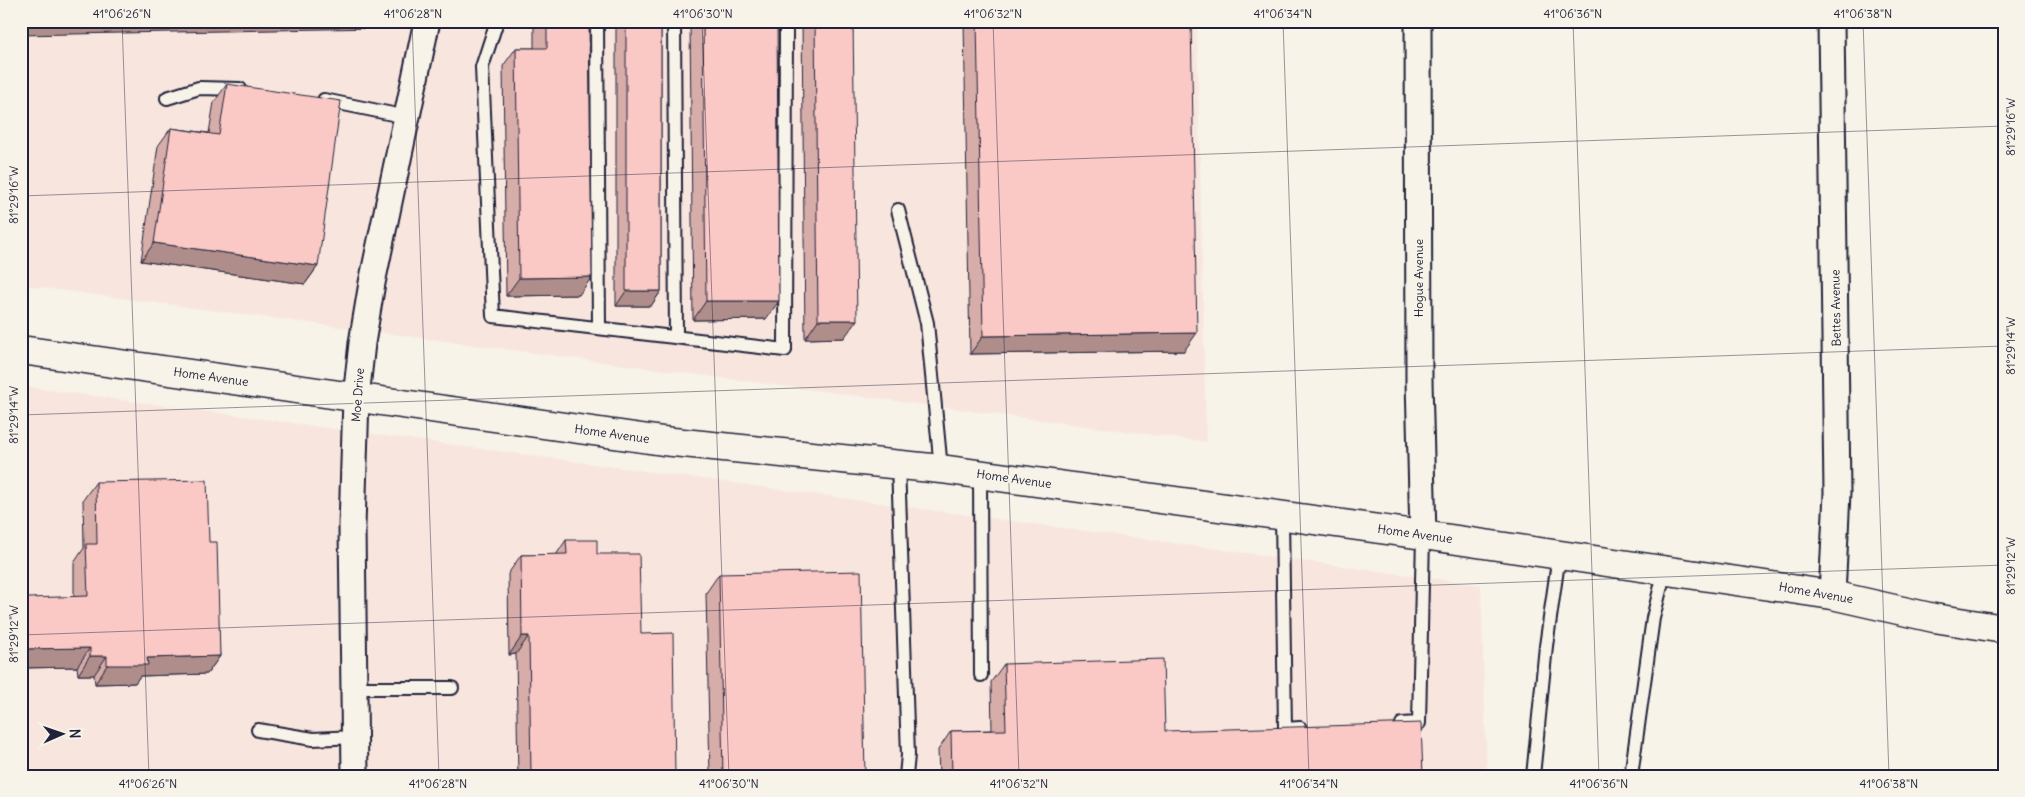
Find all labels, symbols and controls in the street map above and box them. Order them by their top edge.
text: 41°06'26"N [93,6,151,21]
text: 41°06'28"N [384,6,442,21]
text: 41°06'30"N [673,6,733,21]
text: 41°06'32"N [964,6,1022,21]
text: 41°06'34"N [1254,6,1312,21]
text: 41°06'36"N [1544,6,1602,21]
text: 41°06'38"N [1834,6,1892,21]
text: 81°29'16"W [2003,98,2018,156]
text: 81°29'16"W [6,166,21,224]
street label: Hogue Avenue [1411,239,1426,317]
street label: Bettes Avenue [1827,269,1844,347]
text: 81°29'14"W [2003,317,2018,375]
street label: Home Avenue [173,364,249,389]
street label: Moe Drive [348,367,367,422]
text: 81°29'14"W [6,386,21,444]
street label: Home Avenue [574,421,650,446]
street label: Home Avenue [976,466,1052,491]
street label: Home Avenue [1377,521,1453,546]
text: 81°29'12"W [2003,537,2018,595]
street label: Home Avenue [1778,579,1855,606]
text: 81°29'12"W [6,605,21,663]
north arrow [38,710,88,760]
text: N [66,728,84,739]
text: 41°06'26"N [119,776,177,791]
text: 41°06'28"N [409,776,467,791]
text: 41°06'30"N [699,776,759,791]
text: 41°06'32"N [990,776,1048,791]
text: 41°06'34"N [1280,776,1338,791]
text: 41°06'36"N [1570,776,1628,791]
text: 41°06'38"N [1860,776,1918,791]

